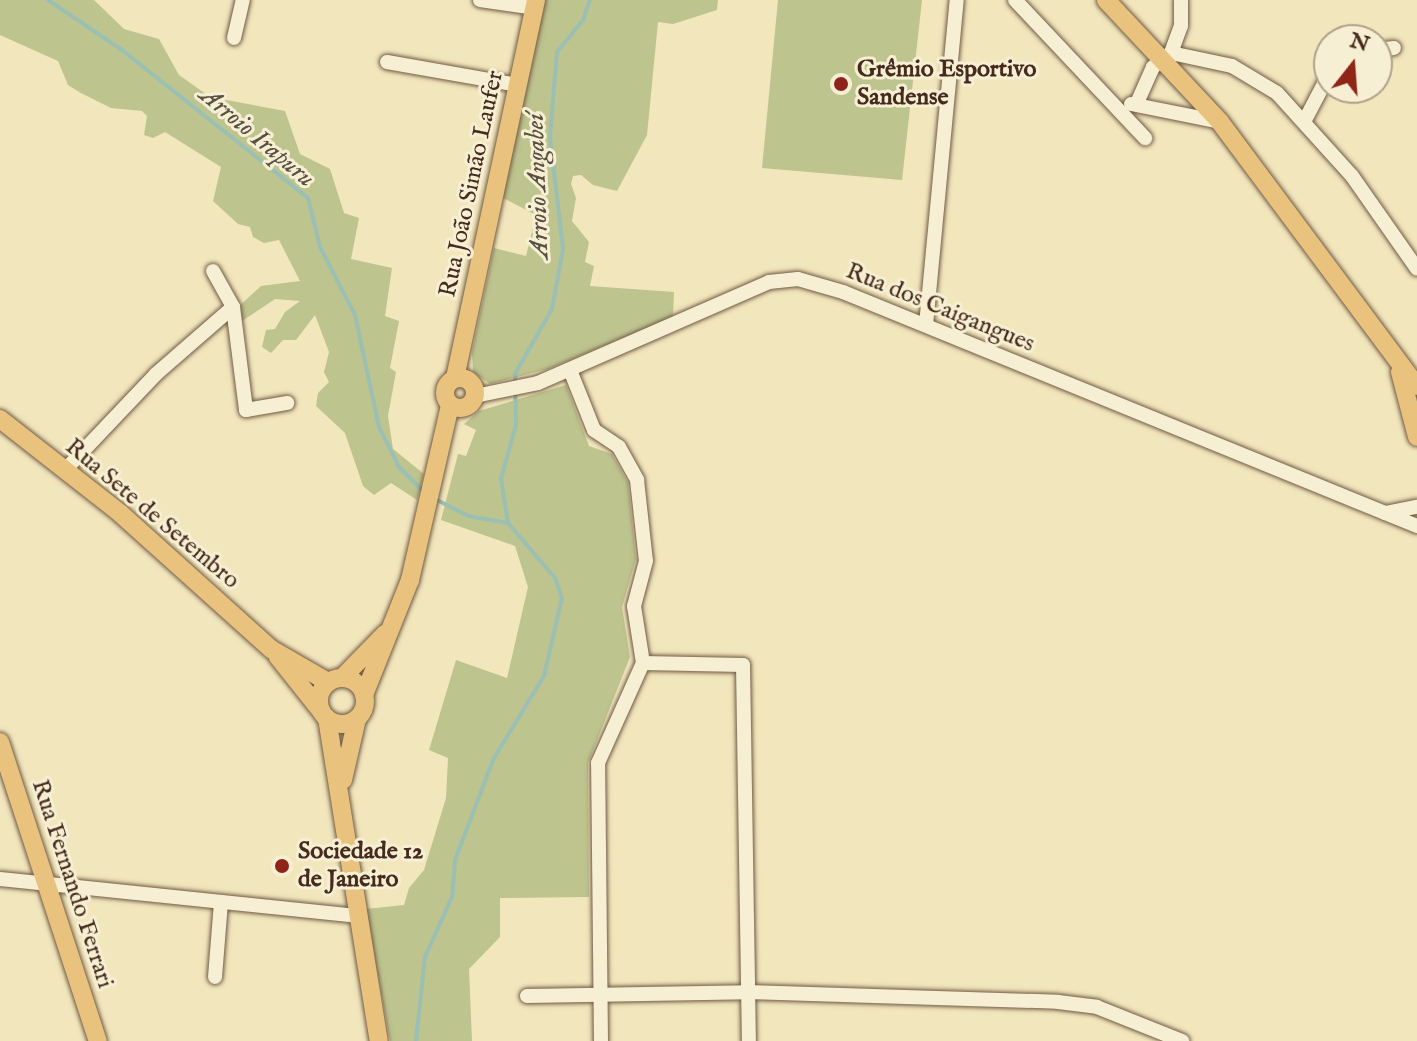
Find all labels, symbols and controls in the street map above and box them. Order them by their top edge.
north arrow [1313,24,1393,104]
text: N [1346,27,1373,59]
place label: Grêmio Esportivo Sandense [857,56,1037,112]
street label: Rua João Simão Laufer [434,68,510,300]
marker: Grêmio Esportivo Sandense [832,75,850,93]
water label: Arroio Irapuru [193,80,321,194]
water label: Arroio Angabeí [520,113,556,259]
street label: Rua dos Caigangues [842,257,1038,359]
street label: Rua Sete de Setembro [59,433,245,595]
street label: Rua Fernando Ferrari [25,776,119,992]
place label: Sociedade 12 de Janeiro [298,838,423,894]
marker: Sociedade 12 de Janeiro [273,857,291,875]

